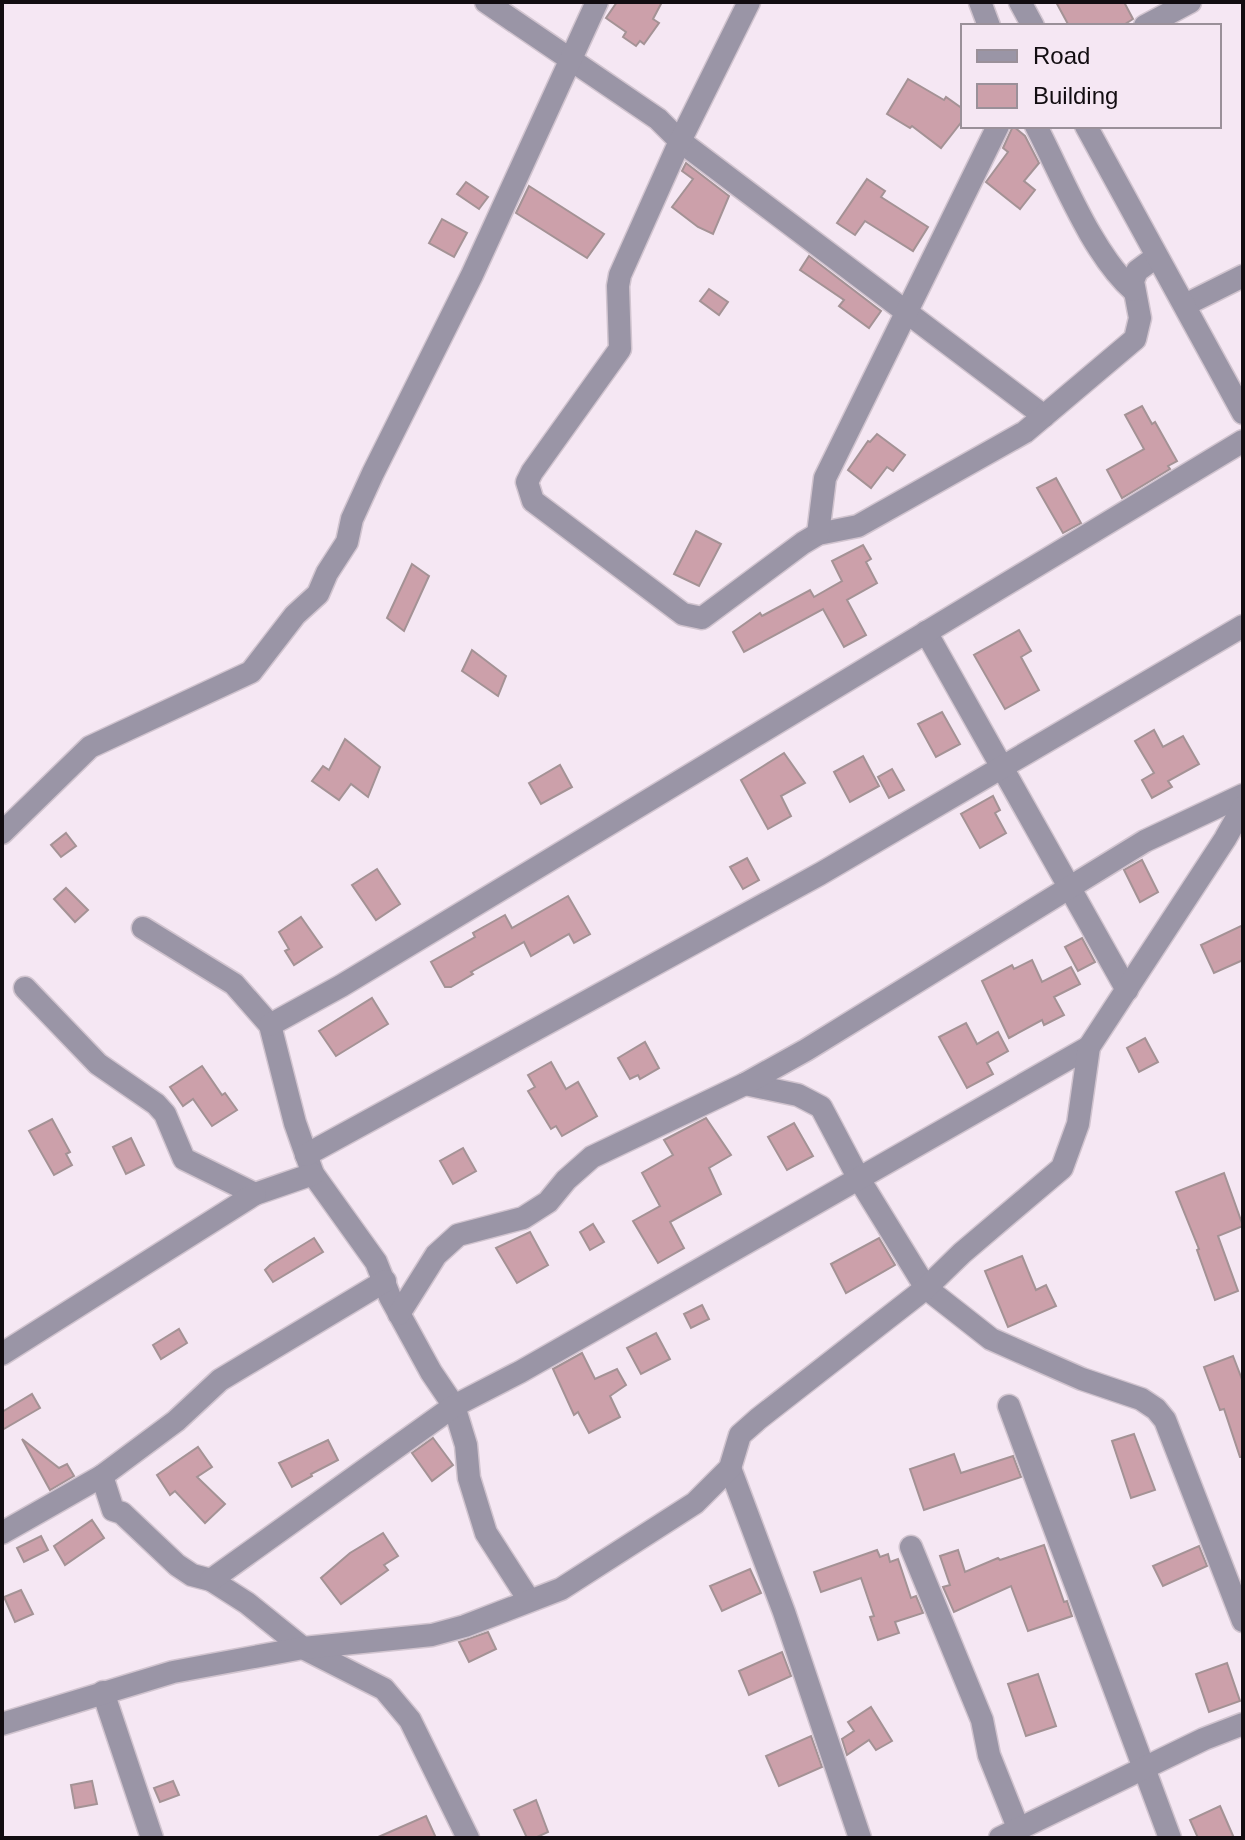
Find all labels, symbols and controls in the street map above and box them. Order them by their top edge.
legend [961,24,1221,128]
text: Road [1033,42,1090,69]
text: Building [1033,82,1118,109]

